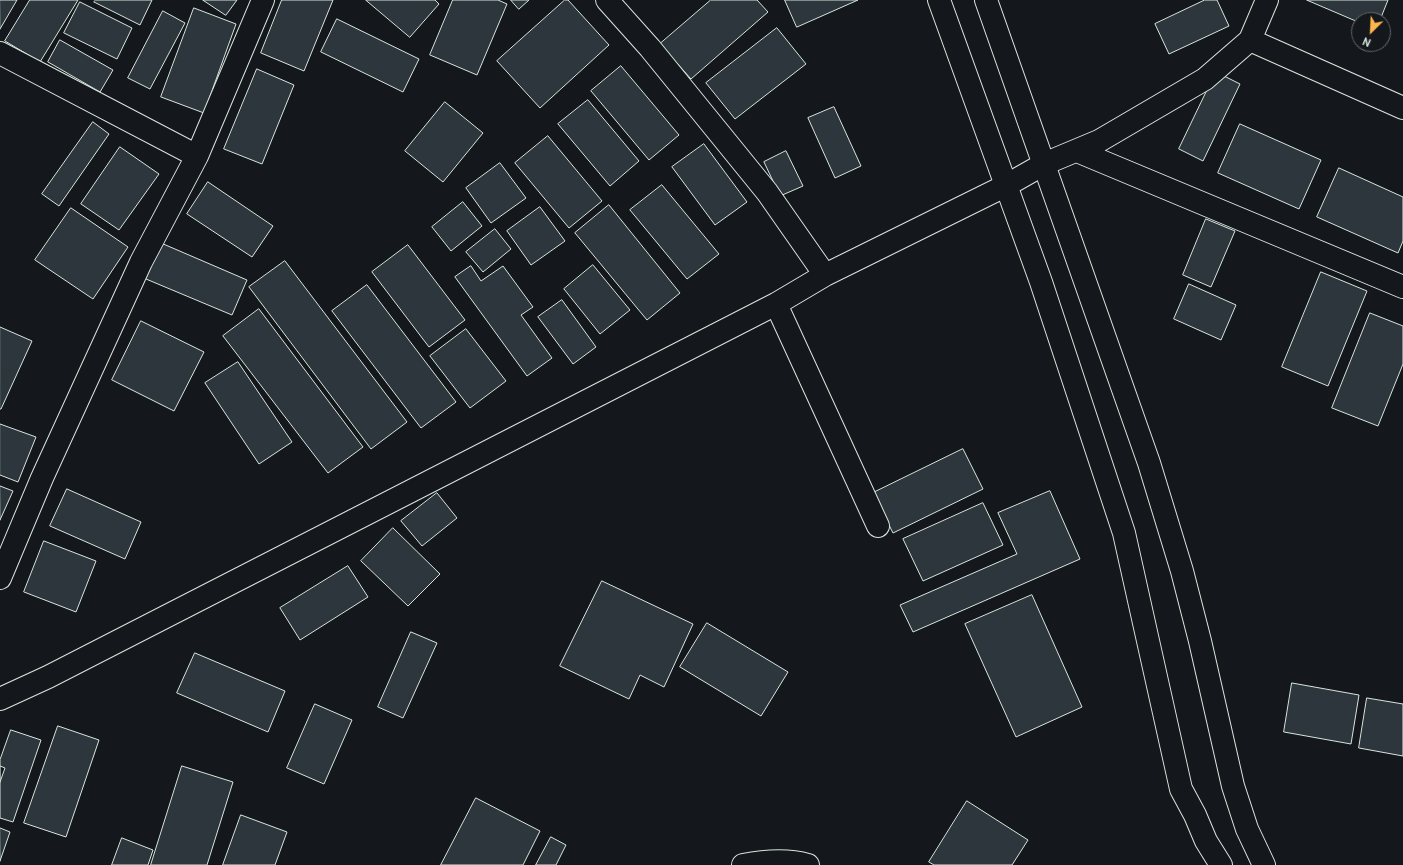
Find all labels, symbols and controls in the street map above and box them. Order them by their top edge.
north arrow [1351,12,1391,52]
text: N [1360,34,1373,50]

